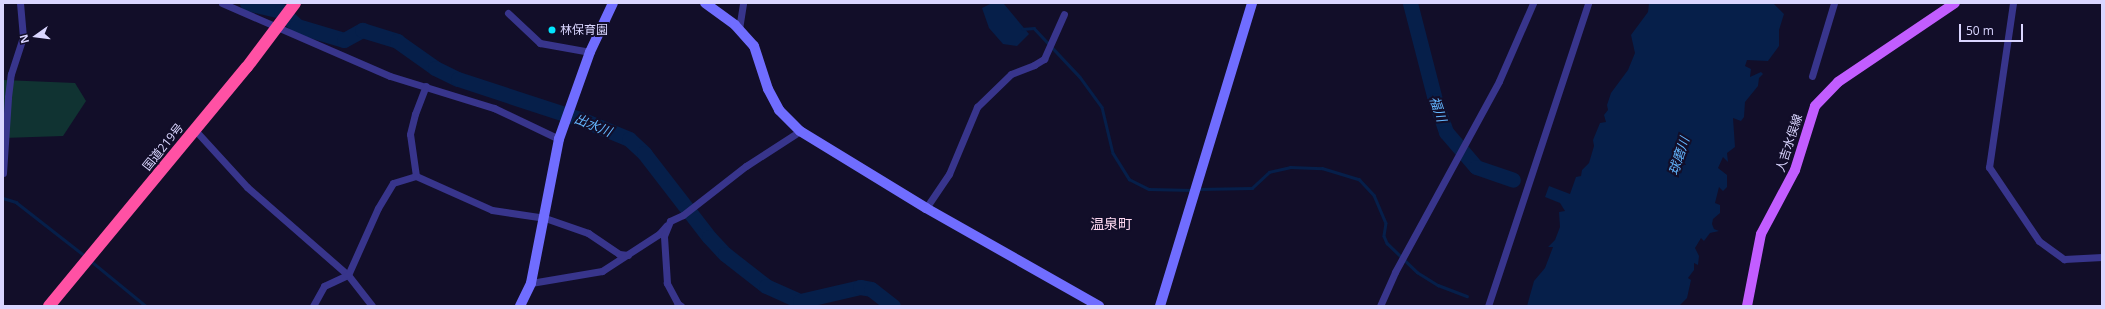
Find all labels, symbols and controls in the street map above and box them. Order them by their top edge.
north arrow [16,16,56,56]
scale bar [1961,16,2025,42]
text: 50 m [1966,22,1994,39]
place label: 林保育園 [560,23,608,37]
marker: 林保育園 [547,25,557,35]
text: N [16,33,32,45]
water label: 福川 [1426,94,1450,124]
water label: 出水川 [572,110,614,140]
street label: 人吉水俣線 [1773,112,1805,174]
street label: 国道219号 [140,120,186,174]
water label: 球磨川 [1666,135,1692,177]
district label: 温泉町 [1090,216,1132,232]

